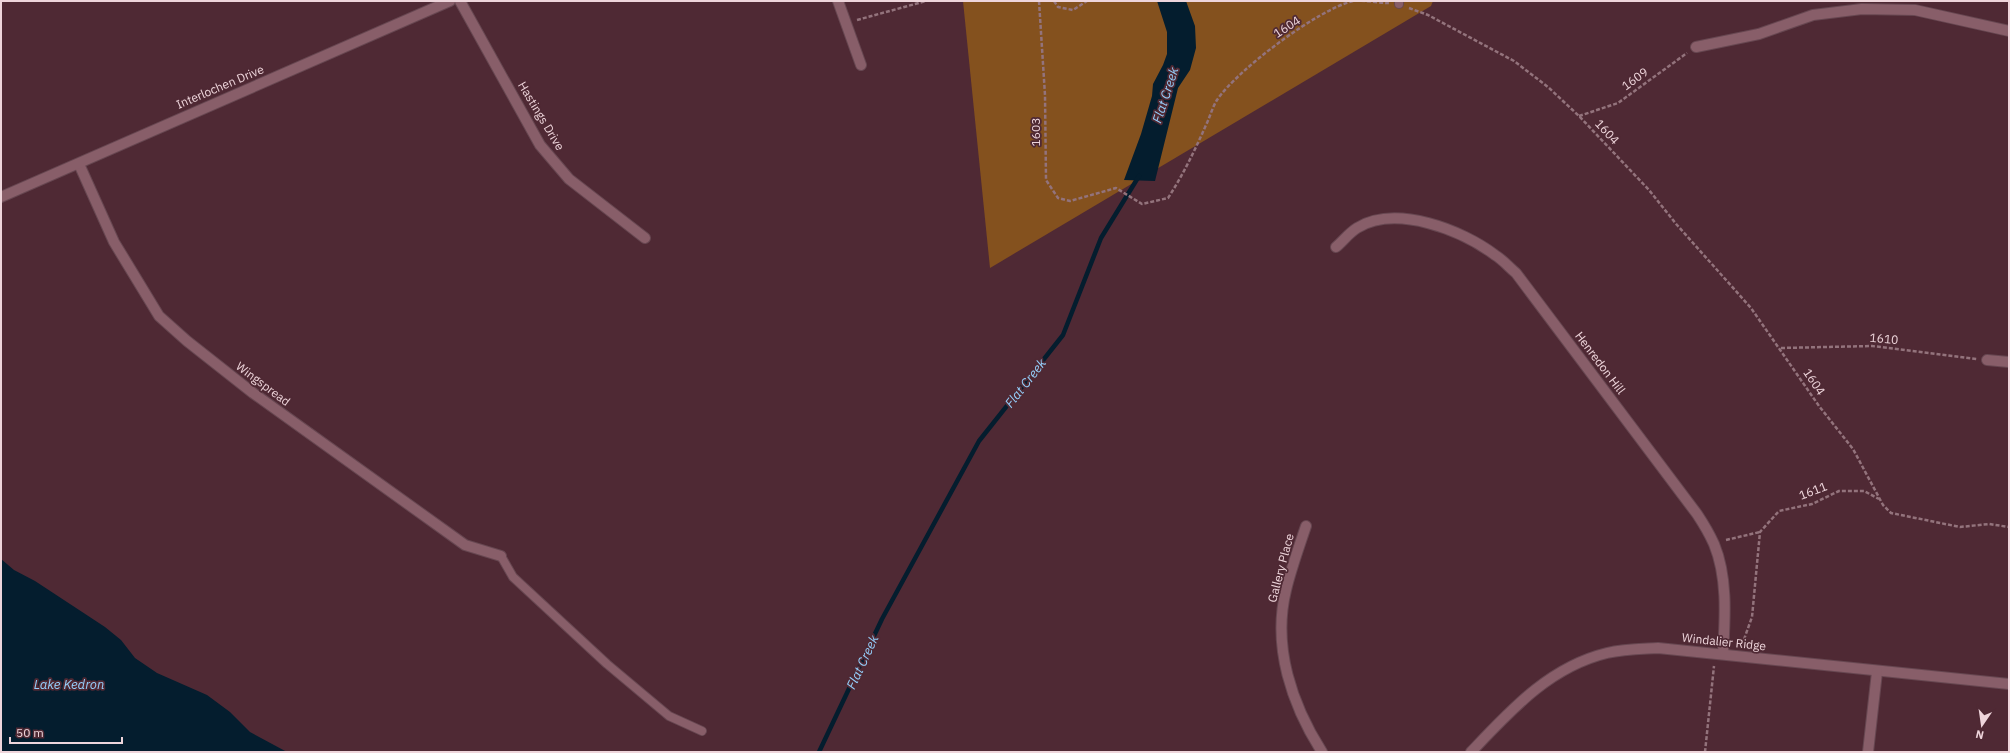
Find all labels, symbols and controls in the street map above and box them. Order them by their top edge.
street label: 1604 [1271,12,1303,41]
street label: Interlochen Drive [174,61,266,112]
street label: 1609 [1619,64,1651,93]
water label: Flat Creek [1148,65,1183,125]
street label: Hastings Drive [515,79,568,153]
street label: 1604 [1592,116,1623,147]
street label: 1603 [1028,118,1043,146]
street label: Henredon Hill [1572,329,1629,397]
street label: 1610 [1869,330,1899,347]
water label: Flat Creek [1001,355,1050,411]
street label: Wingspread [233,358,293,409]
street label: 1604 [1800,366,1829,398]
street label: 1611 [1797,478,1829,503]
street label: Gallery Place [1264,531,1297,604]
street label: Windalier Ridge [1681,630,1767,653]
water label: Flat Creek [843,632,882,692]
water label: Lake Kedron [34,676,104,693]
north arrow [1962,705,2002,745]
scale bar [10,719,122,745]
text: 50 m [16,725,44,740]
text: N [1974,727,1985,742]

